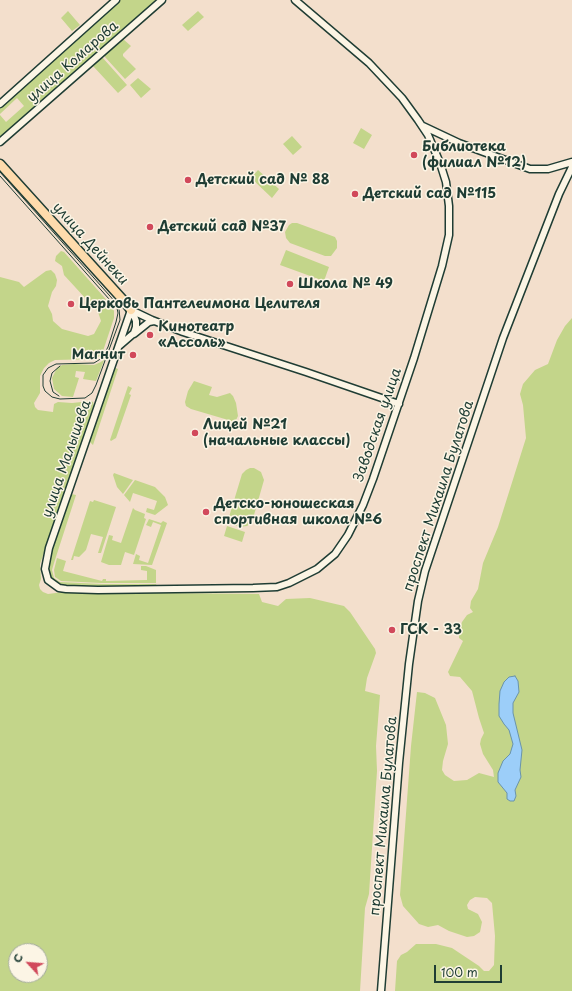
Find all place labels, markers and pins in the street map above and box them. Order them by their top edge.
place label: Библиотека (филиал №12) [422,139,526,172]
marker: Библиотека (филиал №12) [409,150,419,160]
place label: Детский сад № 88 [196,172,330,188]
marker: Детский сад № 88 [183,175,193,185]
place label: Детский сад №115 [363,186,496,202]
marker: Детский сад №115 [350,189,360,199]
place label: Детский сад №37 [158,219,286,235]
marker: Детский сад №37 [145,222,155,232]
place label: Школа № 49 [298,276,393,292]
marker: Школа № 49 [285,279,295,289]
place label: Церковь Пантелеимона Целителя [79,296,320,312]
marker: Церковь Пантелеимона Целителя [66,299,76,309]
place label: Кинотеатр «Ассоль» [158,319,234,352]
marker: Кинотеатр «Ассоль» [145,330,155,340]
place label: Магнит [72,347,125,363]
marker: Магнит [128,350,138,360]
place label: Лицей №21 (начальные классы) [203,417,350,450]
marker: Лицей №21 (начальные классы) [190,428,200,438]
place label: Детско-юношеская спортивная школа №6 [214,496,382,528]
marker: Детско-юношеская спортивная школа №6 [201,507,211,517]
place label: ГСК - 33 [400,622,462,638]
marker: ГСК - 33 [387,625,397,635]

